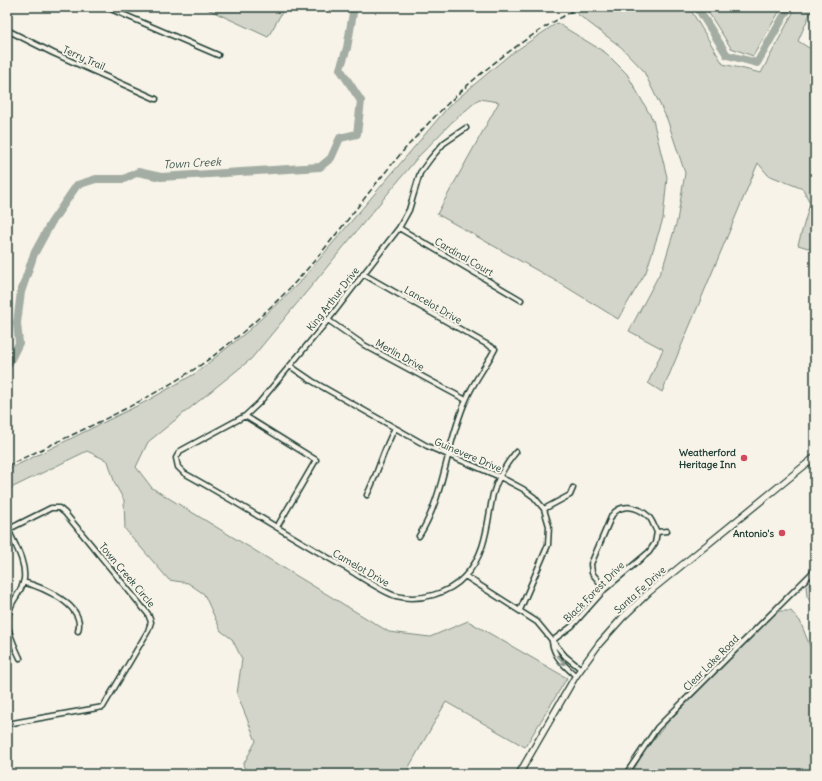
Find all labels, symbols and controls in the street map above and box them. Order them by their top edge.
street label: Terry Trail [61,43,107,73]
water label: Town Creek [163,154,223,171]
street label: Cardinal Court [432,235,496,279]
street label: King Arthur Drive [304,264,362,334]
street label: Lancelot Drive [402,283,464,327]
street label: Merlin Drive [373,336,427,374]
street label: Guinevere Drive [432,435,504,475]
place label: Weatherford Heritage Inn [679,446,736,471]
marker: Weatherford Heritage Inn [739,453,749,463]
place label: Antonio's [733,527,774,540]
marker: Antonio's [777,528,787,538]
street label: Town Creek Circle [96,540,158,610]
street label: Camelot Drive [330,546,392,590]
street label: Black Forest Drive [561,559,627,625]
street label: Santa Fe Drive [612,563,668,617]
street label: Clear Lake Road [680,632,742,694]
one-way arrow [556,655,565,666]

